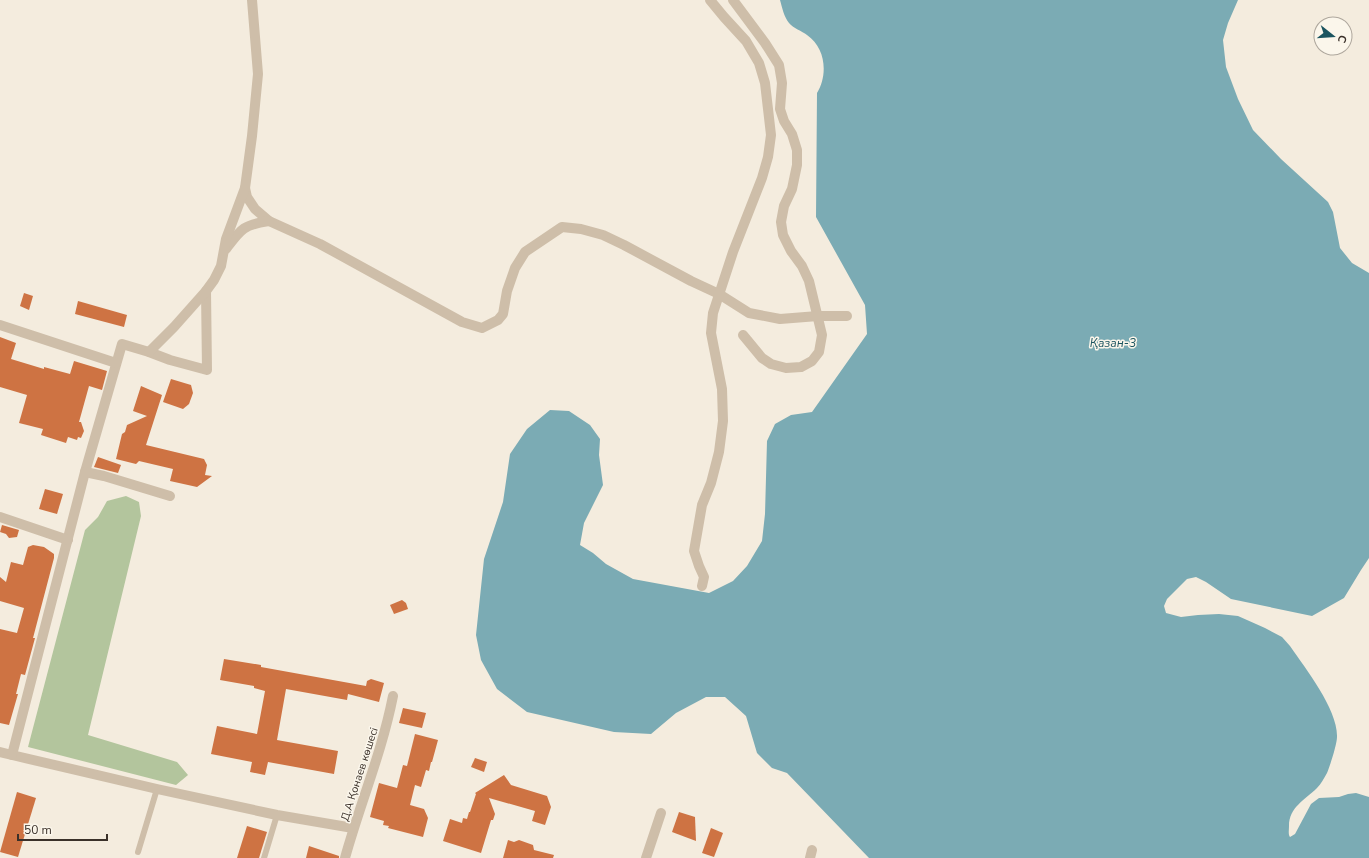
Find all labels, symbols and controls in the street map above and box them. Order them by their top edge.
north arrow [1313,16,1353,56]
text: С [1334,33,1350,45]
water label: Қазан-3 [1090,335,1136,351]
street label: Д.А Қонаев көшесі [337,725,382,823]
scale bar [18,816,107,842]
text: 50 m [24,822,52,838]

